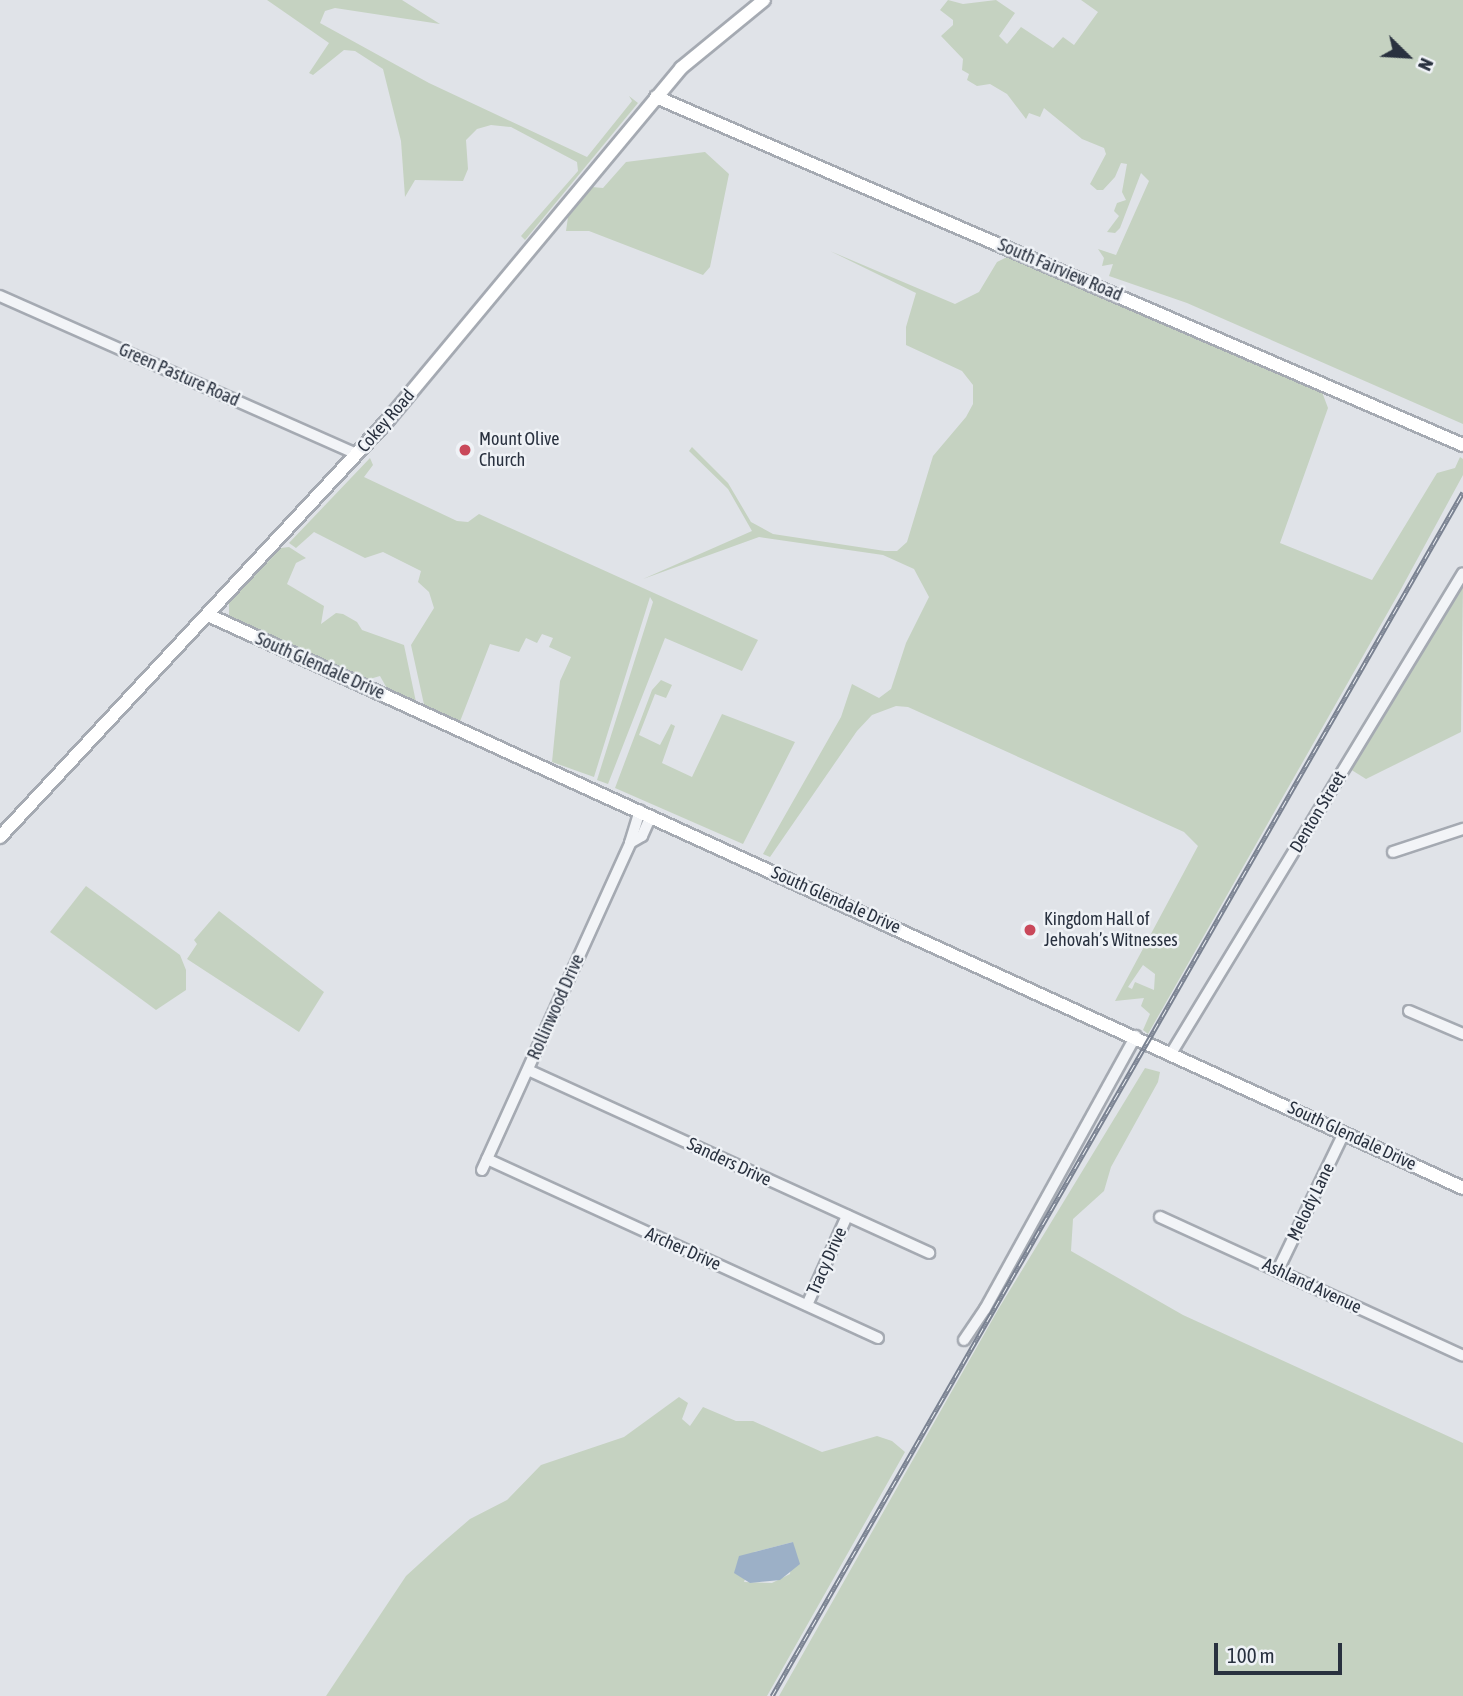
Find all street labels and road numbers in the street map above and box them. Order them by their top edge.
street label: South Fairview Road [995,234,1125,306]
street label: Green Pasture Road [115,339,243,411]
street label: Cokey Road [353,385,419,457]
street label: South Glendale Drive [252,628,388,704]
street label: Denton Street [1285,767,1351,857]
street label: South Glendale Drive [768,862,904,938]
street label: Rollinwood Drive [523,951,589,1063]
street label: South Glendale Drive [1284,1097,1420,1175]
street label: Sanders Drive [683,1133,775,1191]
street label: Melody Lane [1283,1160,1339,1244]
street label: Archer Drive [642,1223,724,1275]
street label: Tracy Drive [803,1224,851,1298]
street label: Ashland Avenue [1259,1254,1365,1318]

